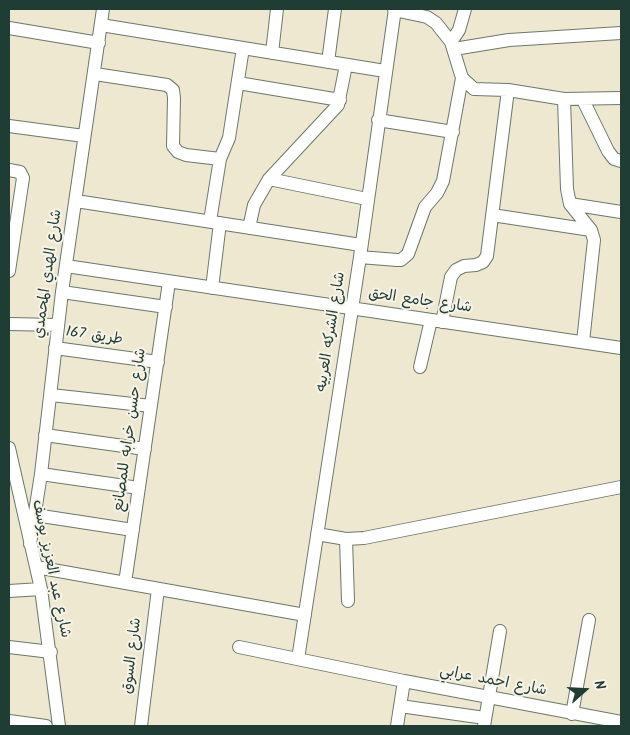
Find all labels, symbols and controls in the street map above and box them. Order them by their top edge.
street label: شارع الهدي المحمدي [31,208,67,340]
street label: شارع الشركه العربيه [314,271,350,393]
street label: شارع جامع الحق [367,286,473,318]
street label: طريق 167 [64,324,124,350]
street label: شارع حسن خرابه للمصانع [111,347,151,513]
street label: شارع عبد العزيز يوسف [27,498,73,640]
street label: شارع السوق [119,617,147,695]
street label: شارع احمد عرابي [438,663,548,701]
north arrow [560,665,610,715]
text: N [587,677,611,693]

